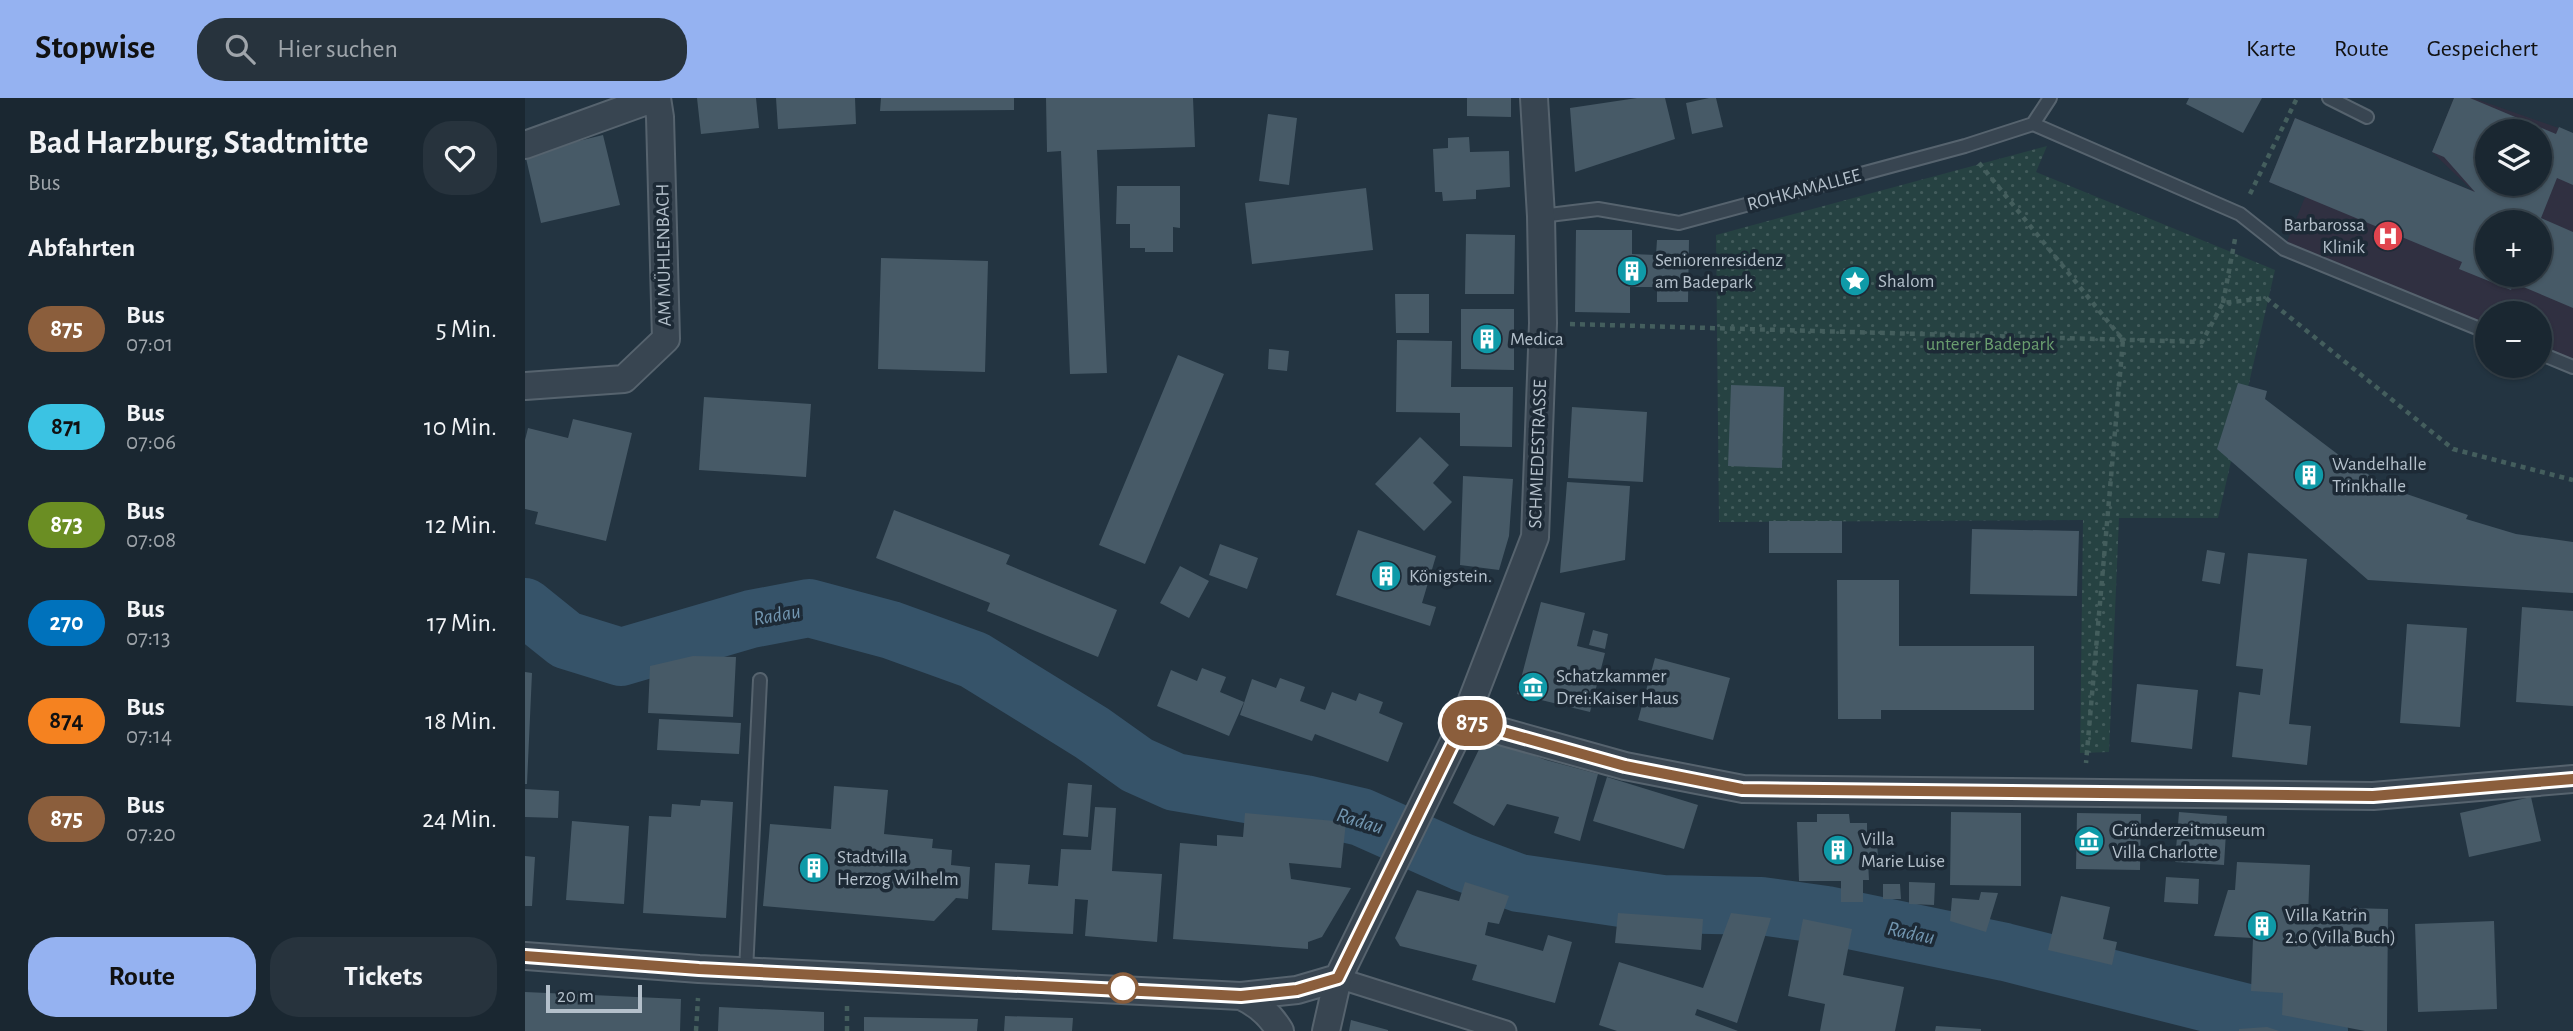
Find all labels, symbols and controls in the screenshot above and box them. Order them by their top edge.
search box [197,18,687,81]
icon: search [221,30,259,68]
text: Stopwise [35,32,155,65]
text: Hier suchen [277,36,398,62]
text: Karte [2246,37,2296,61]
text: Route [2334,37,2389,61]
text: Gespeichert [2427,37,2538,61]
map controls [2475,119,2552,378]
button: layers [2475,119,2552,196]
button: heart [423,121,497,195]
text: Bad Harzburg, Stadtmitte [28,127,368,160]
street label: ROHKAMALLEE [1745,166,1863,214]
text: Bus [28,172,61,195]
street label: AM MÜHLENBACH [652,183,675,327]
button: + [2475,210,2552,287]
place label: Barbarossa Klinik [2283,216,2365,257]
hospital icon: Barbarossa Klinik [2371,219,2405,253]
text: Abfahrten [28,235,135,261]
place label: Seniorenresidenz am Badepark [1655,251,1783,292]
building icon: Seniorenresidenz am Badepark [1615,254,1649,288]
place icon: Shalom [1838,264,1872,298]
place label: Shalom [1878,272,1934,291]
button: − [2475,301,2552,378]
text: Bus [126,302,165,328]
text: 5 Min. [436,316,497,342]
text: 875 [50,317,83,341]
building icon: Medica [1470,322,1504,356]
place label: Medica [1510,330,1564,349]
text: 07:01 [126,333,173,356]
park label: unterer Badepark [1926,335,2055,354]
street label: SCHMIEDESTRASSE [1526,379,1550,529]
text: Bus [126,400,165,426]
text: 10 Min. [424,414,497,440]
text: 871 [51,415,82,439]
text: 07:06 [126,431,176,454]
place label: Wandelhalle Trinkhalle [2332,455,2426,496]
building icon: Wandelhalle Trinkhalle [2292,458,2326,492]
text: Bus [126,498,165,524]
text: 12 Min. [426,512,497,538]
text: 873 [50,513,83,537]
text: 07:08 [126,529,176,552]
building icon: Königstein. [1369,559,1403,593]
place label: Königstein. [1409,567,1492,586]
text: Bus [126,596,165,622]
water label: Radau [752,600,802,630]
text: 17 Min. [427,610,497,636]
text: 270 [49,611,84,635]
text: 07:13 [126,627,170,650]
place label: Schatzkammer Drei:Kaiser Haus [1556,667,1679,708]
museum icon: Schatzkammer Drei:Kaiser Haus [1516,670,1550,704]
text: Bus [126,694,165,720]
line badge: 875 [1432,700,1512,746]
text: 18 Min. [425,708,497,734]
text: 874 [49,709,84,733]
text: 875 [1456,711,1488,735]
text: 07:14 [126,725,172,748]
text: Bus [126,792,165,818]
water label: Radau [1334,804,1386,838]
text: 24 Min. [422,806,497,832]
text: 875 [50,807,83,831]
place label: Gründerzeitmuseum Villa Charlotte [2112,821,2266,862]
text: 07:20 [126,823,176,846]
museum icon: Gründerzeitmuseum Villa Charlotte [2072,824,2106,858]
place label: Villa Marie Luise [1861,830,1945,871]
building icon: Villa Marie Luise [1821,833,1855,867]
place label: Stadtvilla Herzog Wilhelm [837,848,959,889]
building icon: Stadtvilla Herzog Wilhelm [797,851,831,885]
place label: Villa Katrin 2.0 (Villa Buch) [2285,906,2396,947]
building icon: Villa Katrin 2.0 (Villa Buch) [2245,909,2279,943]
water label: Radau [1885,918,1937,948]
button: Route [28,937,256,1017]
button: Tickets [270,937,497,1017]
unlabelled marker [1108,973,1138,1003]
scale bar [546,982,642,1014]
text: 20 m [557,987,594,1006]

